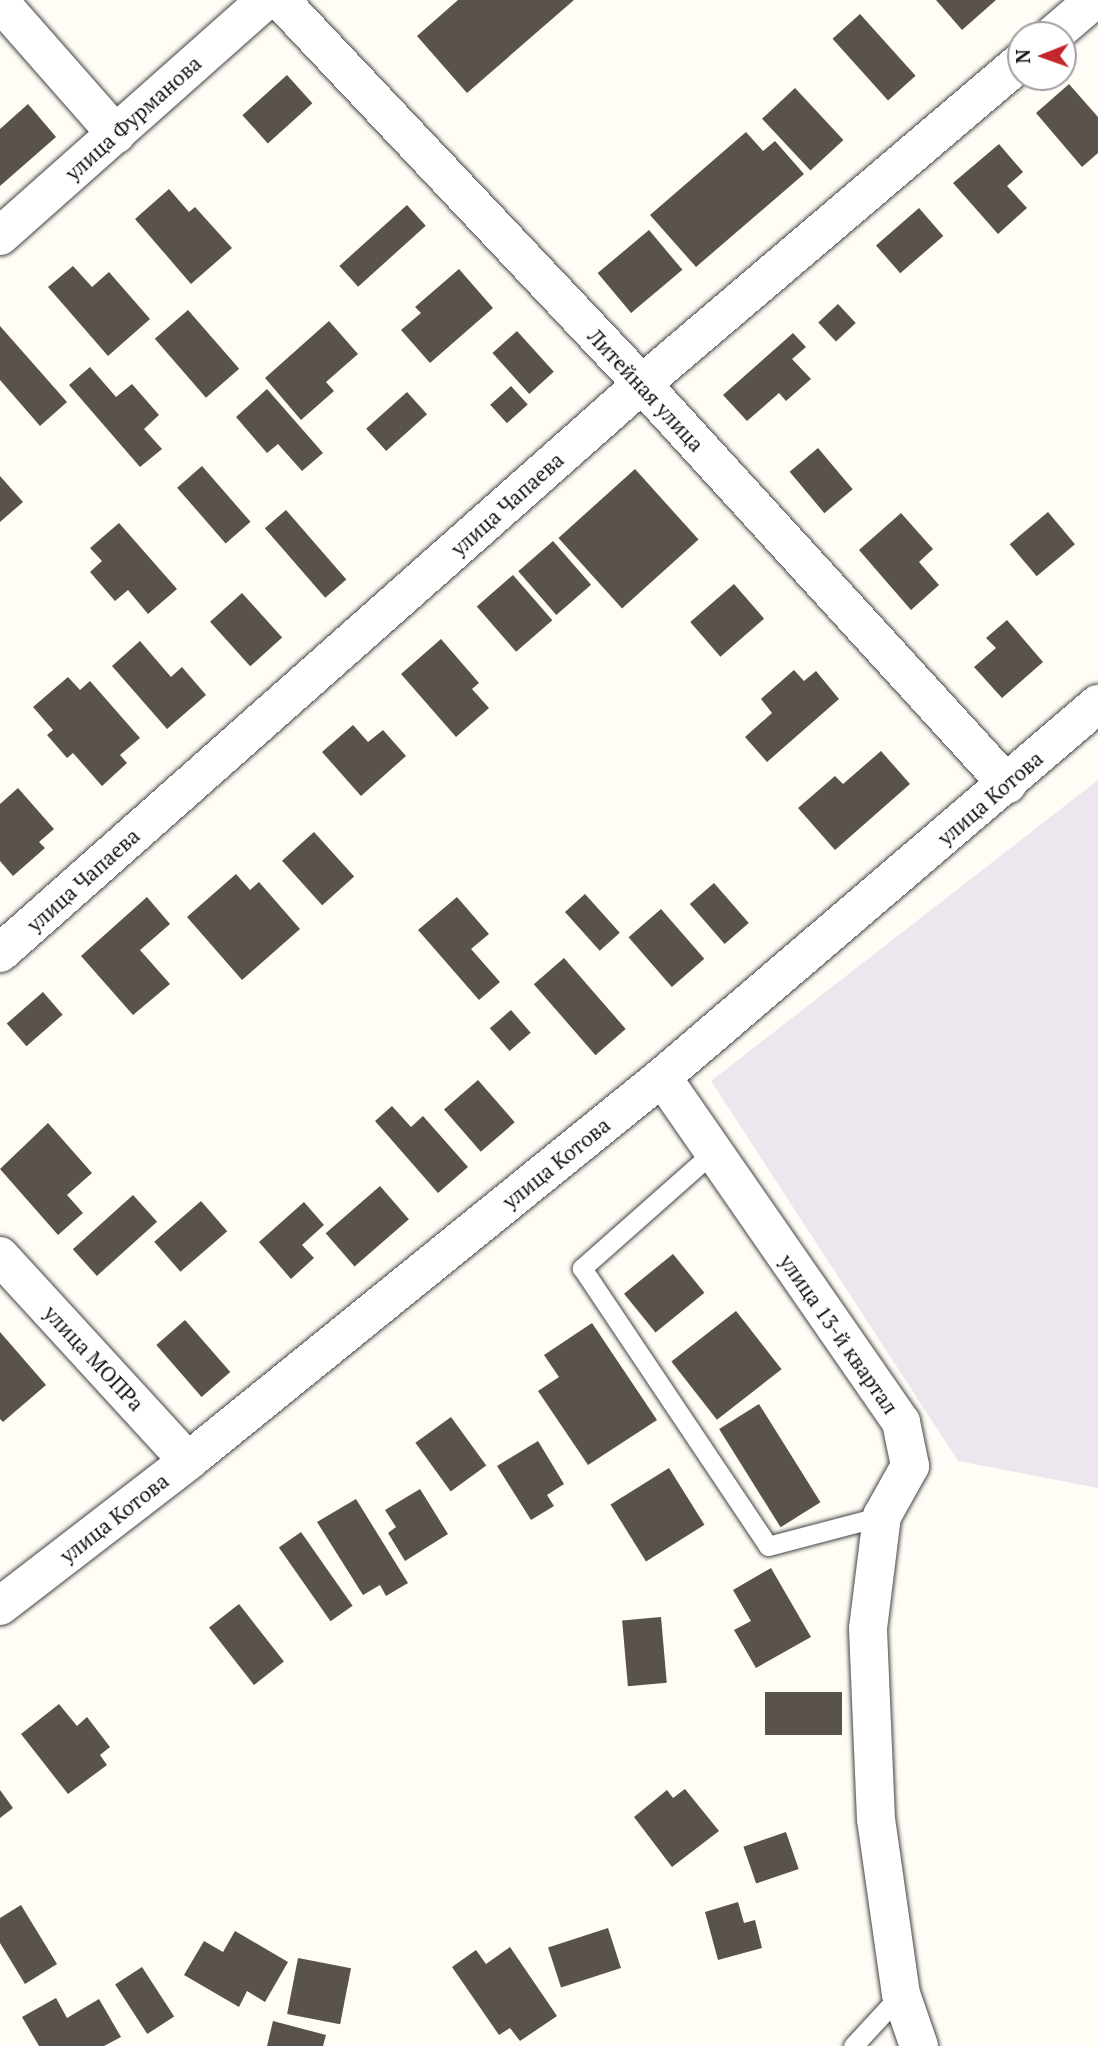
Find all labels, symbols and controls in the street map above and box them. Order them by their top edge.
north arrow [1007,21,1077,91]
text: N [1010,49,1035,64]
street label: улица Фурманова [60,50,206,186]
street label: Литейная улица [583,324,709,456]
street label: улица Чапаева [446,447,568,561]
street label: улица Котова [932,746,1048,850]
street label: улица Чапаева [22,823,144,937]
street label: улица Котова [497,1112,615,1214]
street label: улица 13-й квартал [774,1249,904,1419]
street label: улица МОПРа [39,1300,149,1416]
street label: улица Котова [55,1468,173,1568]

